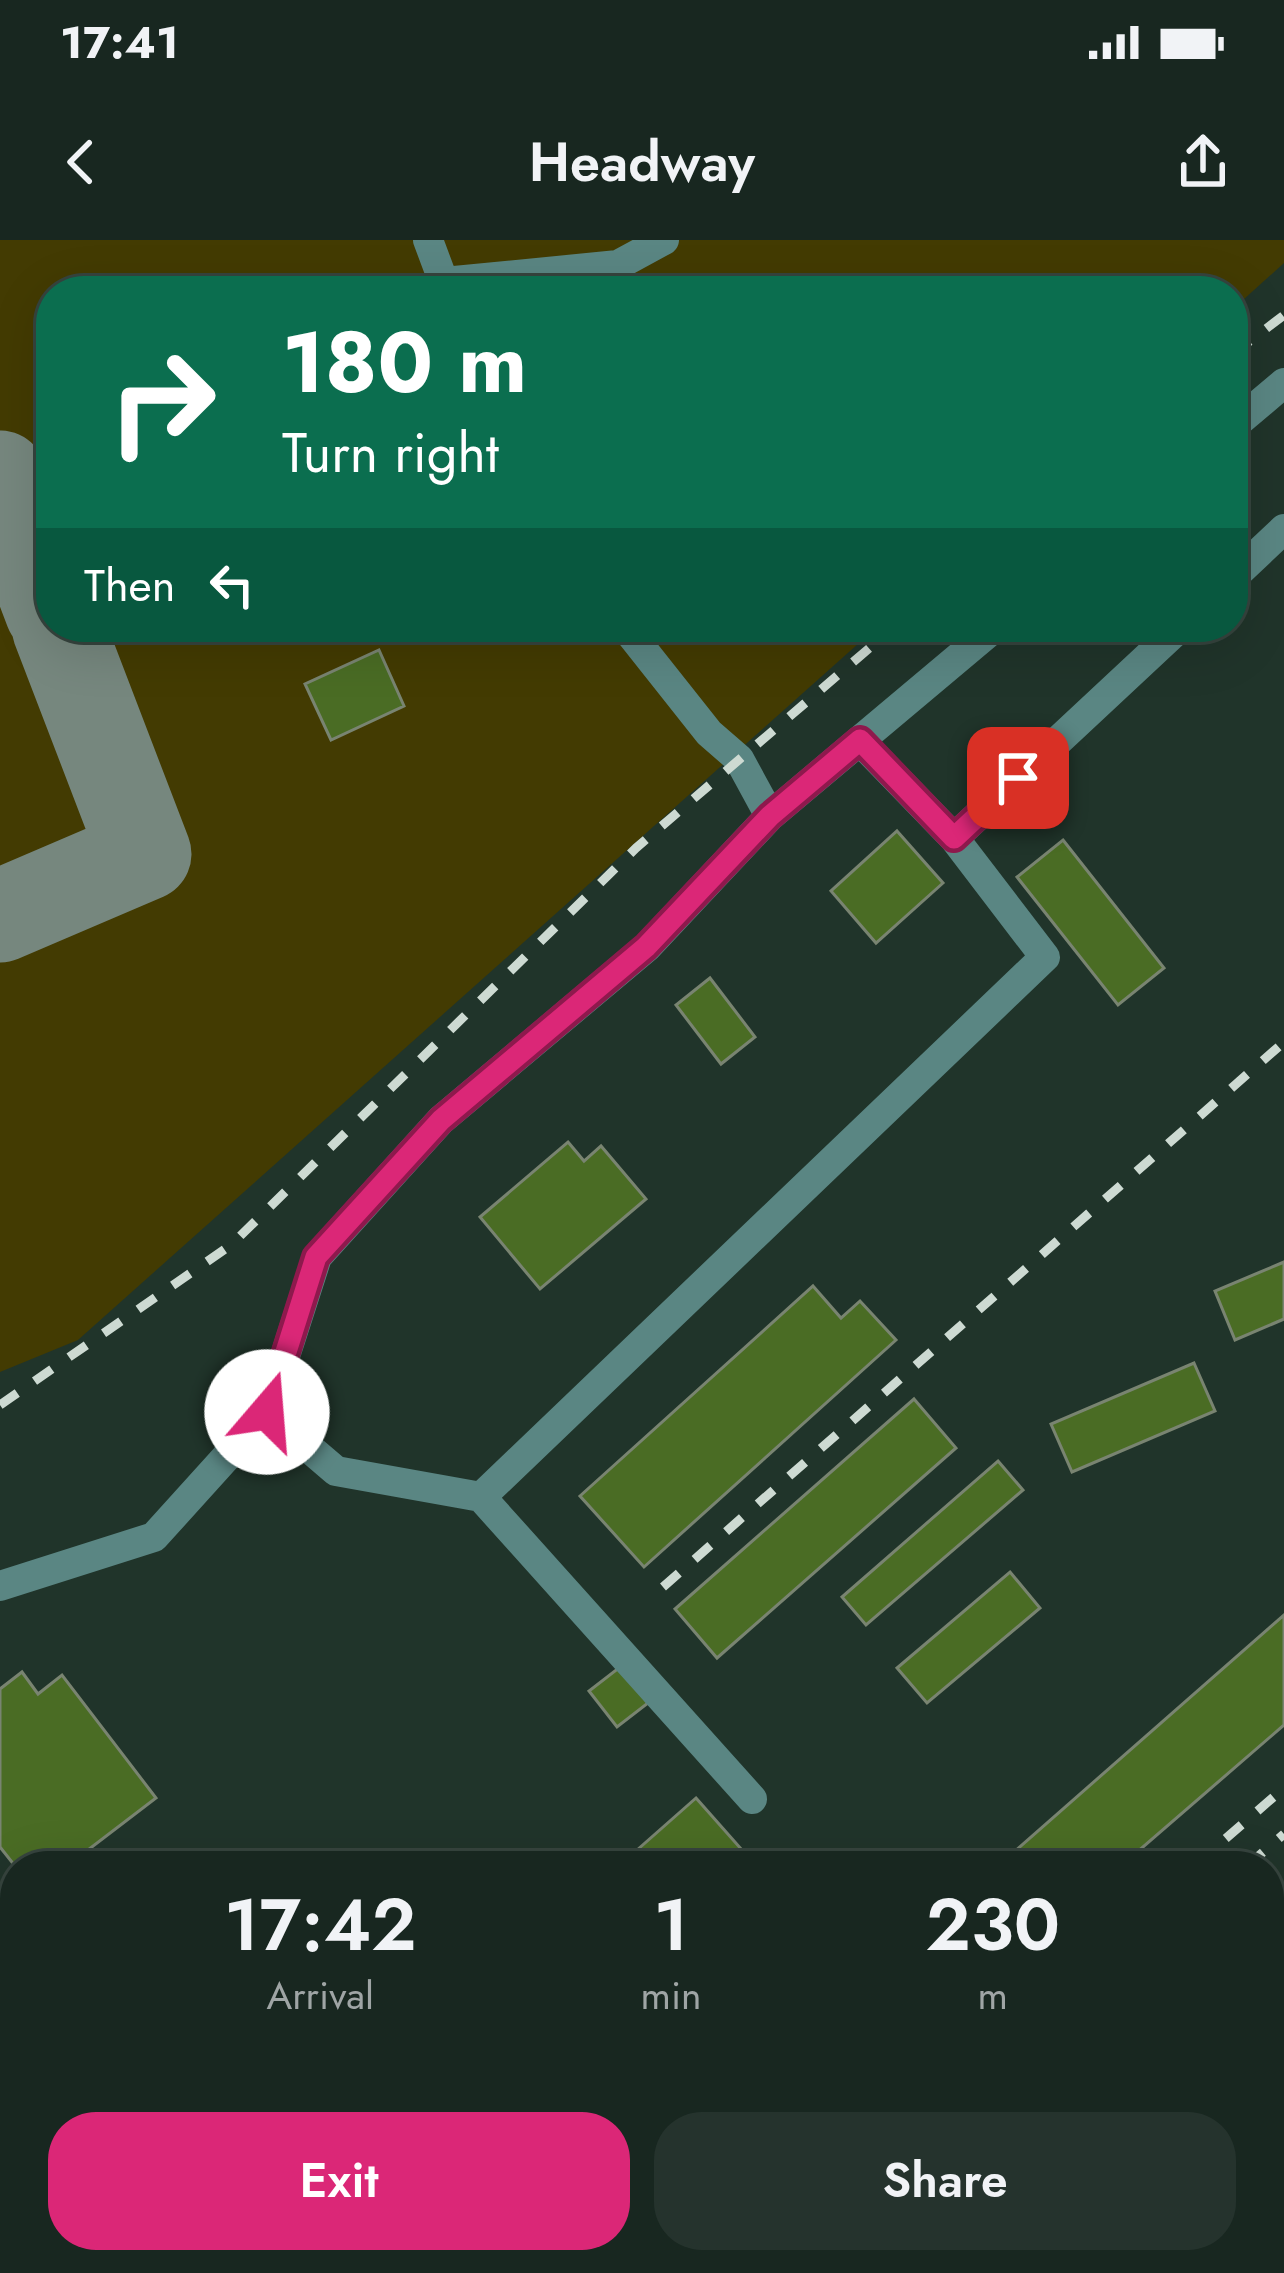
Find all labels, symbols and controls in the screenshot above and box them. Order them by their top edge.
text: 17:41 [60,10,179,75]
text: Headway [529,123,755,201]
icon: back [48,129,114,195]
icon: share [1170,129,1236,195]
text: 180 m [282,302,527,424]
icon: right [84,324,240,480]
text: Turn right [282,414,499,492]
icon: left [199,552,265,618]
text: Then [84,553,175,618]
pin [967,727,1069,829]
icon: arrive [985,745,1051,811]
position arrow [204,1349,330,1475]
text: 17:42 [224,1873,417,1977]
text: 1 [653,1873,689,1977]
text: 230 [926,1873,1060,1977]
text: Arrival [267,1967,374,2024]
text: min [641,1967,702,2024]
text: m [978,1967,1008,2024]
button: Exit [48,2112,630,2250]
button: Share [654,2112,1236,2250]

